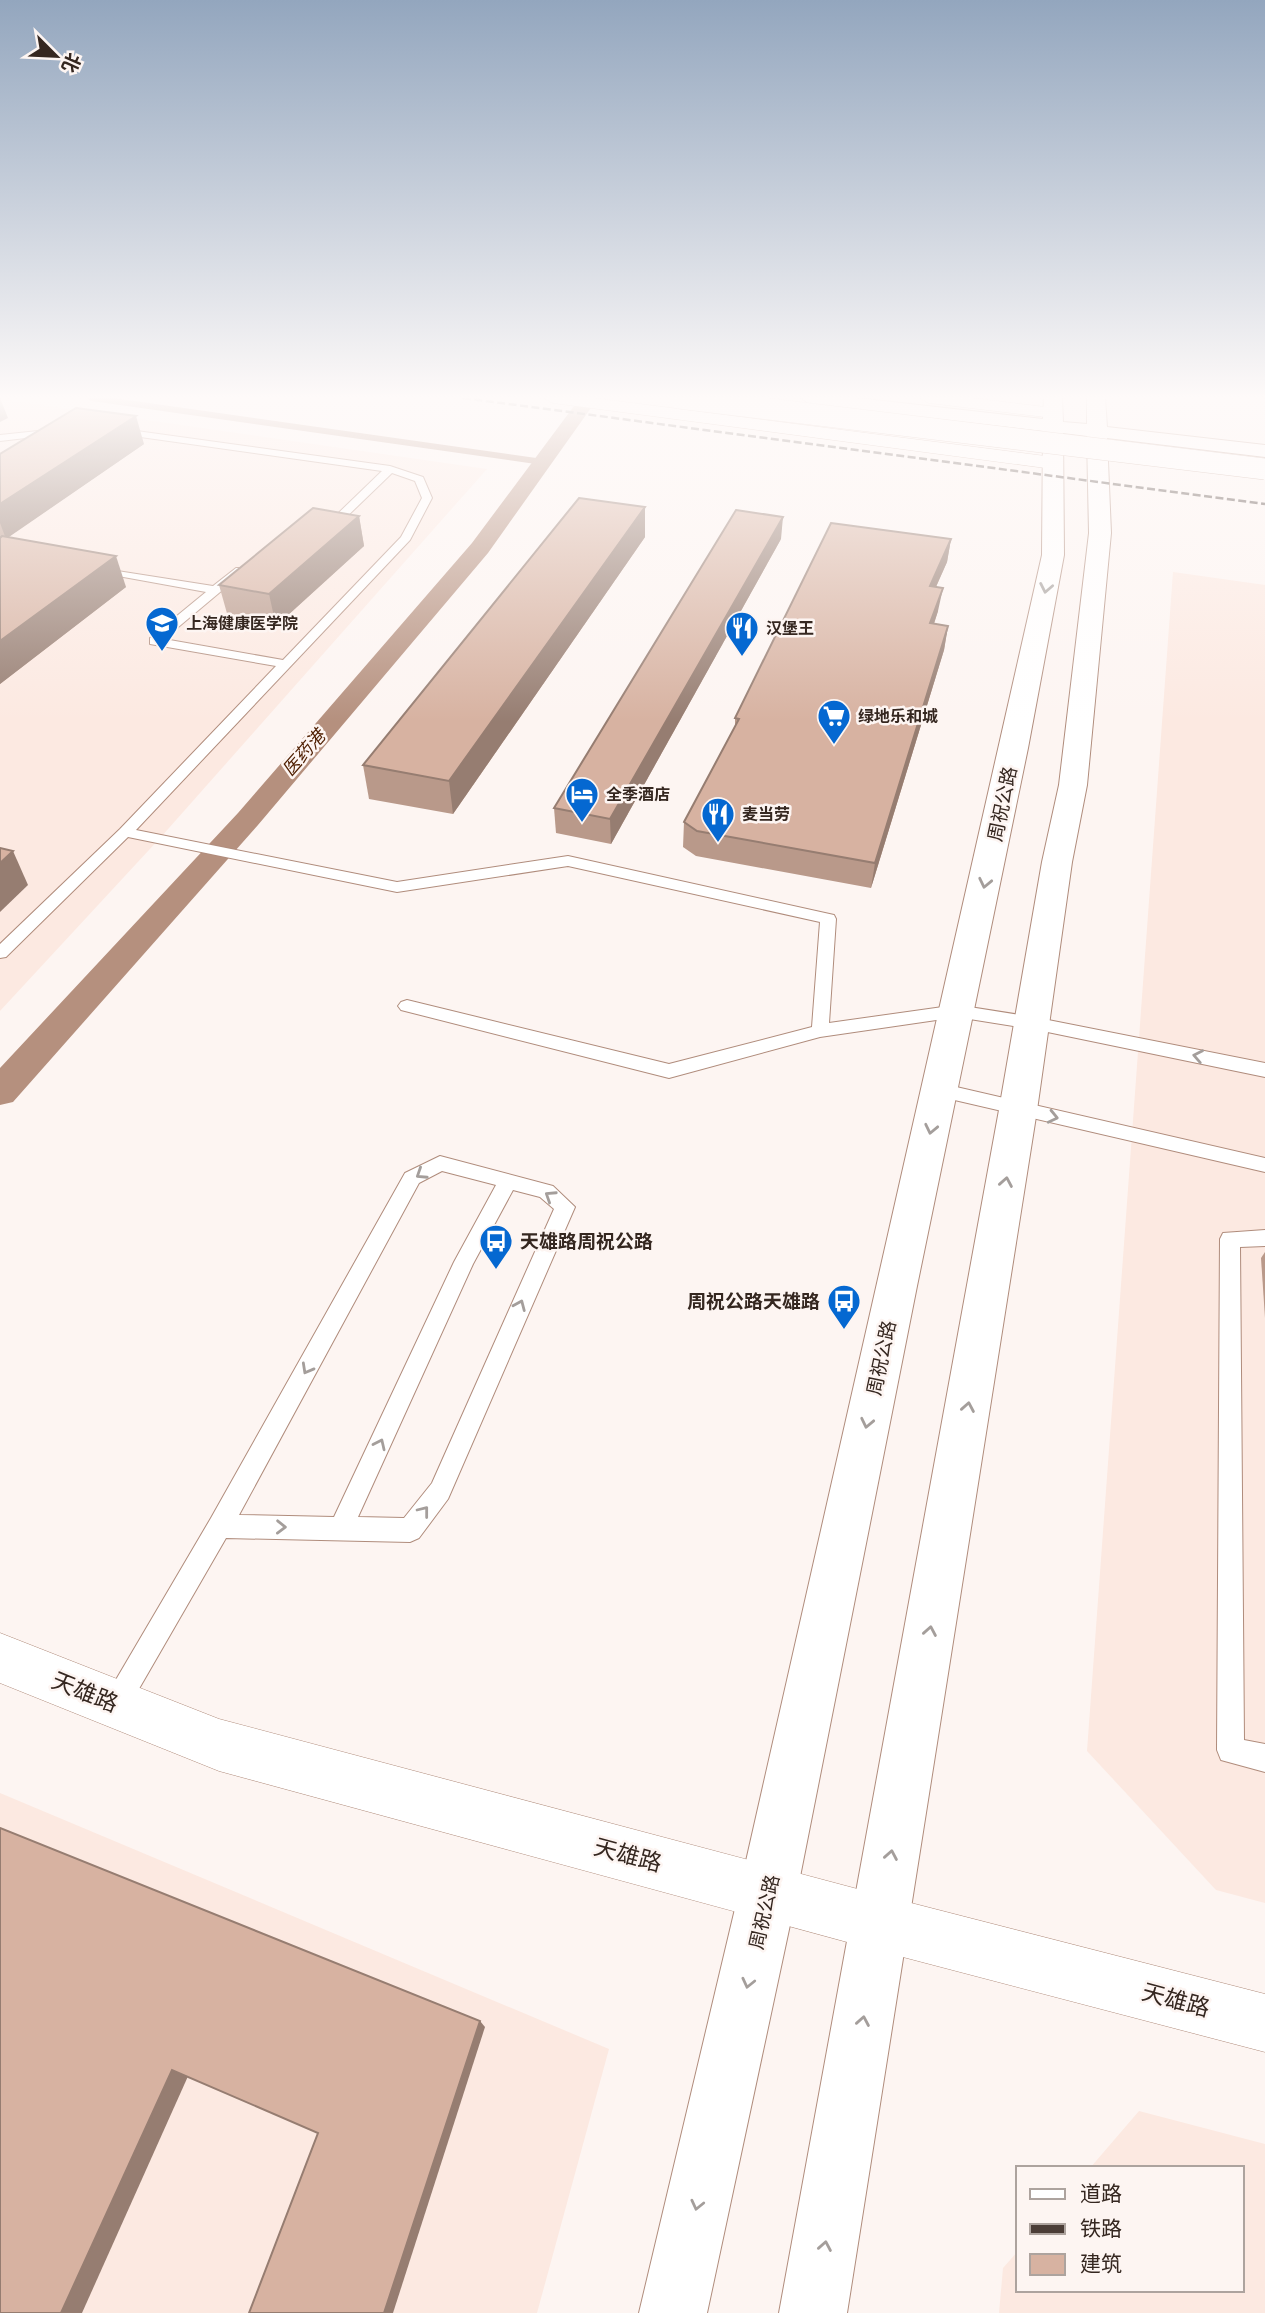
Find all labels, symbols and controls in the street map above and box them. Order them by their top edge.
north arrow [21,21,91,91]
text: 北 [56,49,87,77]
one-way arrow [1039,582,1054,594]
school or university icon: 上海健康医学院 [143,604,181,653]
restaurant icon: 汉堡王 [723,609,761,658]
place label: 上海健康医学院 [186,612,298,634]
place label: 汉堡王 [766,617,814,639]
supermarket icon: 绿地乐和城 [815,697,853,746]
place label: 绿地乐和城 [858,705,938,727]
water label: 医药港 [276,722,332,781]
street label: 周祝公路 [981,764,1023,844]
hotel icon: 全季酒店 [563,775,601,824]
place label: 全季酒店 [606,783,670,805]
restaurant icon: 麦当劳 [699,795,737,844]
place label: 麦当劳 [742,803,790,825]
one-way arrow [979,877,993,889]
one-way arrow [1192,1050,1204,1065]
one-way arrow [1047,1109,1059,1124]
one-way arrow [924,1123,939,1135]
one-way arrow [416,1166,429,1179]
one-way arrow [998,1177,1013,1188]
one-way arrow [545,1191,558,1204]
bus stop icon: 天雄路周祝公路 [477,1222,515,1271]
place label: 天雄路周祝公路 [520,1228,653,1254]
bus stop icon: 周祝公路天雄路 [825,1282,863,1331]
place label: 周祝公路天雄路 [687,1288,820,1314]
one-way arrow [512,1300,526,1313]
street label: 周祝公路 [860,1318,902,1398]
one-way arrow [302,1362,315,1374]
one-way arrow [960,1401,975,1413]
one-way arrow [861,1417,876,1429]
one-way arrow [372,1439,386,1451]
one-way arrow [416,1506,429,1519]
one-way arrow [276,1519,286,1535]
one-way arrow [921,1625,936,1637]
street label: 天雄路 [47,1663,123,1719]
street label: 天雄路 [591,1830,666,1878]
one-way arrow [883,1849,898,1861]
street label: 周祝公路 [743,1872,785,1952]
street label: 天雄路 [1139,1975,1214,2023]
one-way arrow [742,1977,756,1989]
one-way arrow [855,2016,870,2027]
legend [1016,2166,1244,2292]
text: 道路 [1080,2179,1122,2207]
one-way arrow [691,2199,706,2211]
text: 铁路 [1080,2214,1122,2242]
one-way arrow [817,2240,832,2252]
text: 建筑 [1080,2249,1122,2277]

